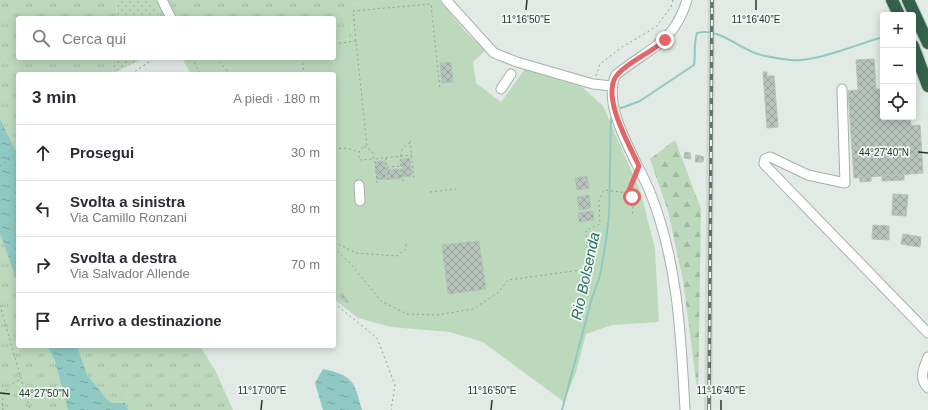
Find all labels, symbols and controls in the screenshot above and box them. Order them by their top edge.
map controls [880,12,916,120]
button: + [880,12,916,48]
text: 11°16'50"E [502,14,551,25]
text: 11°16'40"E [732,14,781,25]
search box [16,16,336,60]
icon: search [30,27,52,49]
text: Cerca qui [62,30,126,47]
route end [656,31,674,49]
button: − [880,48,916,84]
button: locate [880,84,916,120]
text: 3 min [32,88,76,107]
text: A piedi · 180 m [233,91,320,106]
icon: ahead [32,142,54,164]
text: Prosegui [70,144,134,161]
text: 30 m [291,145,320,160]
text: 44°27'40"N [859,147,909,158]
route start [623,188,641,206]
text: Svolta a sinistra [70,193,185,210]
icon: left [32,198,54,220]
text: 80 m [291,201,320,216]
text: Via Camillo Ronzani [70,210,187,225]
water label: Rio Bolsenda [567,231,603,321]
text: Svolta a destra [70,249,177,266]
icon: right [32,254,54,276]
text: 70 m [291,257,320,272]
text: Via Salvador Allende [70,266,190,281]
icon: arrive [32,310,54,332]
text: Arrivo a destinazione [70,312,222,329]
text: 11°17'00"E [238,385,287,396]
text: 11°16'50"E [468,385,517,396]
text: 11°16'40"E [697,385,746,396]
text: 44°27'50"N [19,388,69,399]

